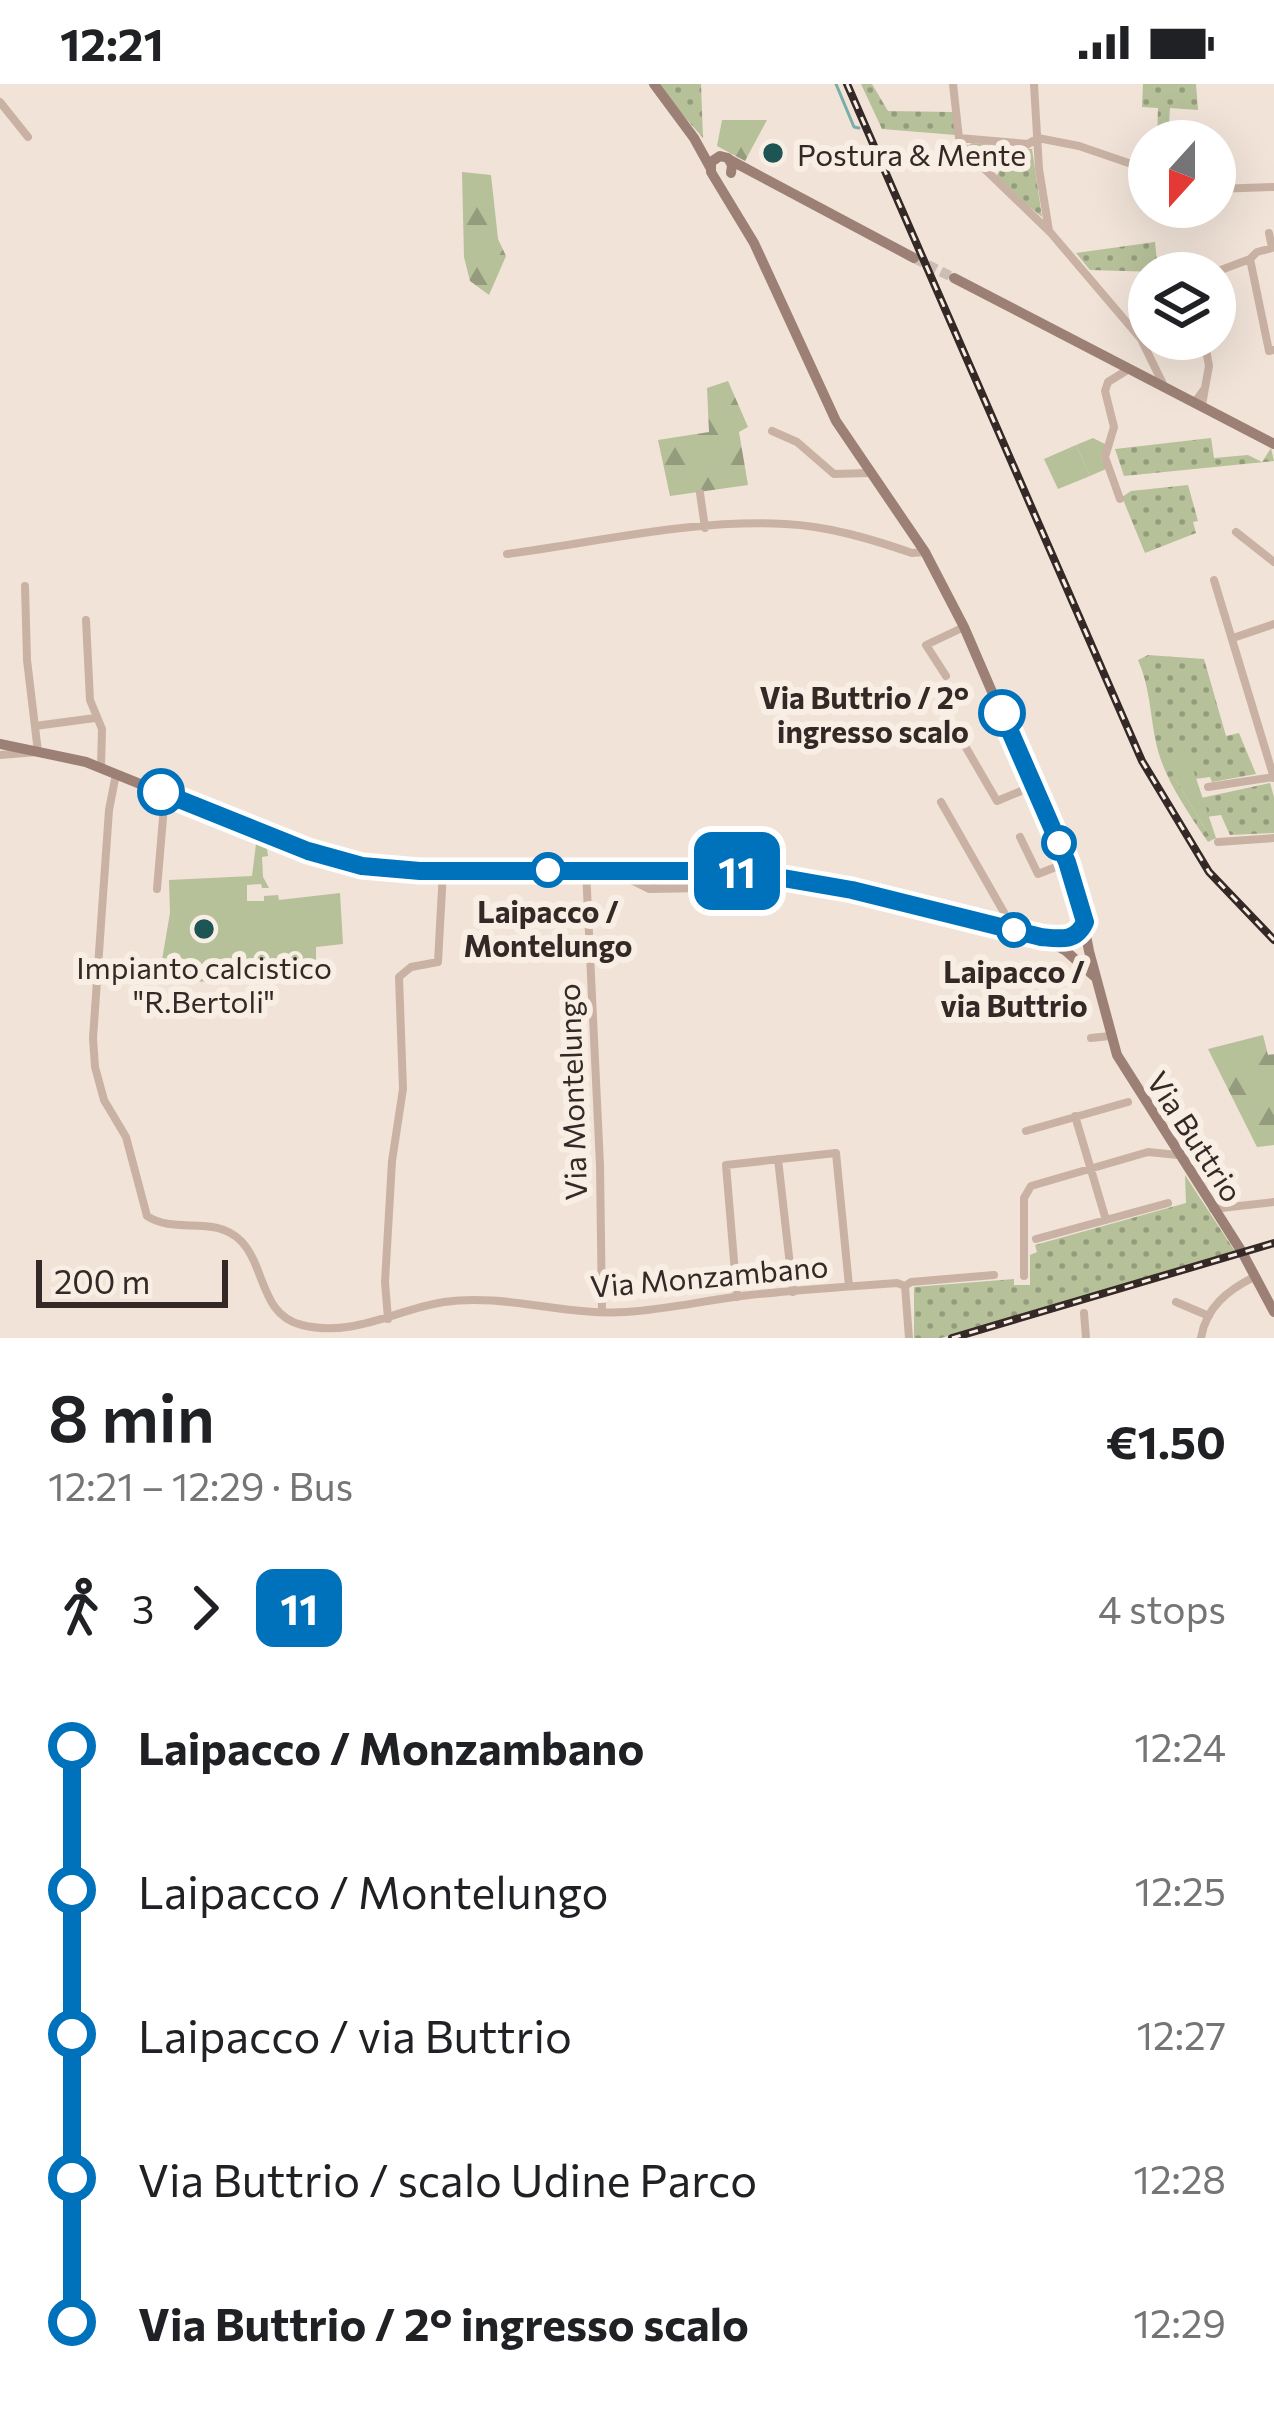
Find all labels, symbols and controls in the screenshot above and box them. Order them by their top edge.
text: 12:21 [60,15,164,70]
north arrow [1128,120,1236,228]
map controls [1128,120,1236,360]
place label: Postura & Mente [797,135,1026,172]
marker: Postura & Mente [760,140,786,166]
button: layers [1128,252,1236,360]
place label: Via Buttrio / 2° ingresso scalo [759,678,969,749]
marker: Via Buttrio / 2° ingresso scalo [980,691,1024,735]
unlabelled marker [139,770,183,814]
unlabelled marker [1043,827,1075,859]
line badge: 11 [683,832,791,910]
text: 11 [718,845,756,897]
marker: Laipacco / Montelungo [532,854,564,886]
place label: Laipacco / Montelungo [463,892,633,963]
marker: Laipacco / via Buttrio [998,914,1030,946]
marker: Impianto calcistico "R.Bertoli" [191,916,217,942]
place label: Impianto calcistico "R.Bertoli" [76,948,332,1019]
place label: Laipacco / via Buttrio [940,952,1088,1023]
street label: Via Montelungo [549,983,593,1201]
street label: Via Buttrio [1140,1064,1252,1208]
street label: Via Monzambano [588,1246,830,1304]
scale bar [36,1254,228,1307]
text: 200 m [54,1260,150,1301]
text: 8 min [48,1375,215,1456]
text: €1.50 [1106,1413,1226,1468]
text: 12:21 – 12:29 · Bus [48,1461,353,1509]
icon: walk [48,1575,114,1641]
icon: forward [172,1575,238,1641]
text: 11 [280,1582,318,1634]
text: 3 [132,1584,154,1632]
text: 4 stops [1098,1584,1226,1632]
text: Laipacco / Monzambano [138,1719,644,1774]
text: 12:24 [1134,1722,1226,1770]
text: Laipacco / Montelungo [138,1863,608,1918]
text: 12:25 [1134,1866,1226,1914]
text: Laipacco / via Buttrio [138,2007,572,2062]
text: 12:27 [1136,2010,1226,2058]
text: Via Buttrio / scalo Udine Parco [138,2151,757,2206]
text: 12:28 [1133,2154,1226,2202]
text: Via Buttrio / 2° ingresso scalo [138,2295,749,2350]
text: 12:29 [1133,2298,1226,2346]

